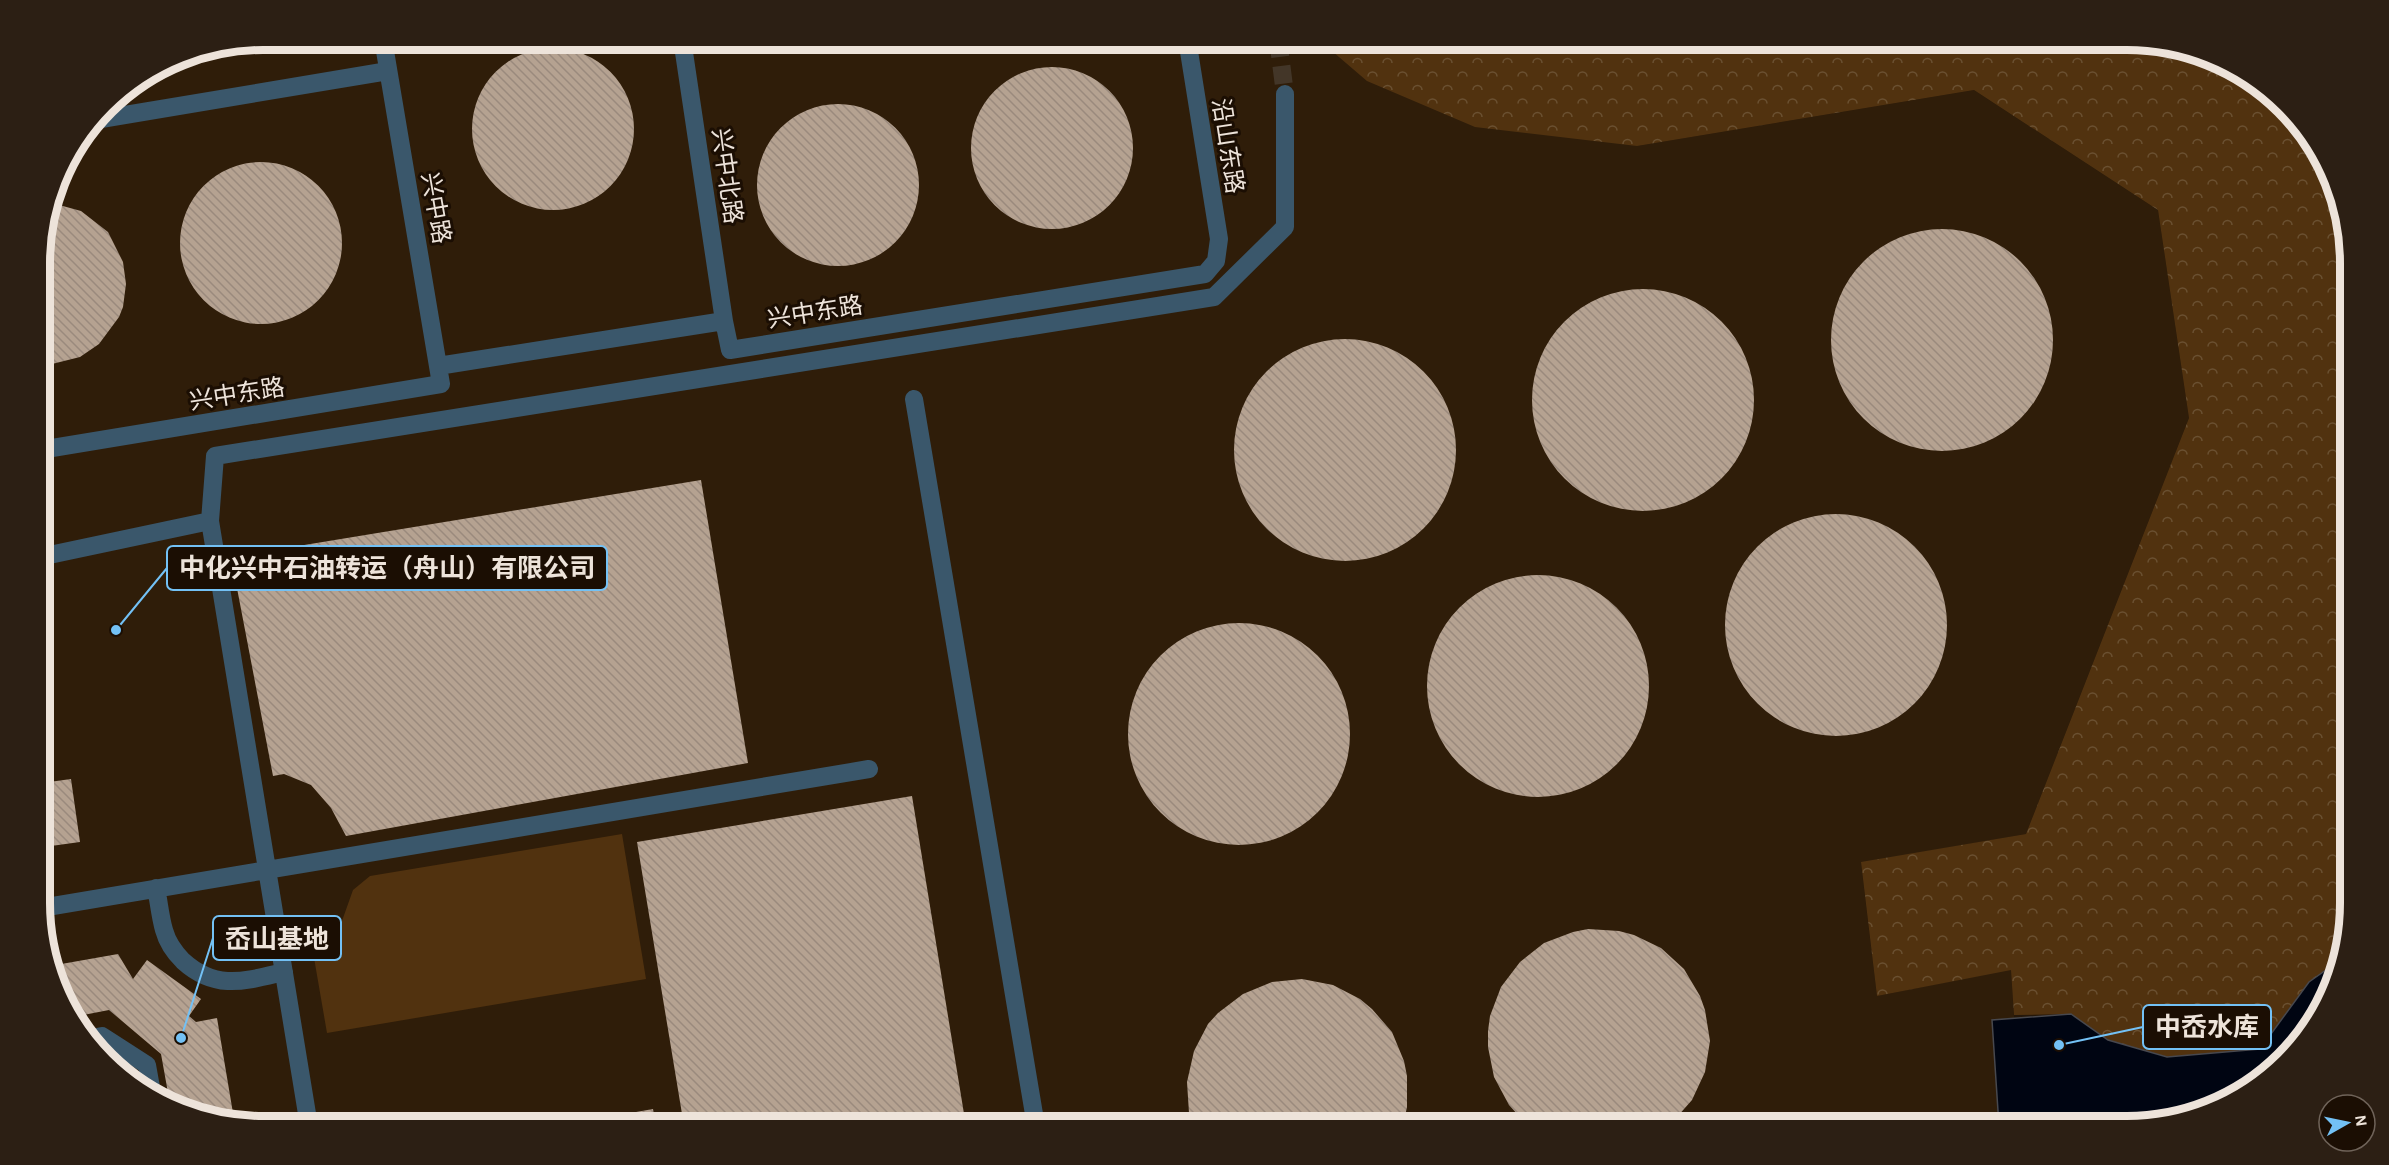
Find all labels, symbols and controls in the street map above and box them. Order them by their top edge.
street label: 沿山东路 [1208,97,1248,195]
street label: 兴中北路 [707,127,747,225]
street label: 兴中路 [417,170,455,246]
street label: 兴中东路 [766,292,864,332]
street label: 兴中东路 [188,374,286,414]
callout: 中化兴中石油转运（舟山）有限公司 [167,546,607,590]
text: 中化兴中石油转运（舟山）有限公司 [179,554,595,582]
callout: 岙山基地 [213,916,341,960]
text: 岙山基地 [225,925,329,953]
callout: 中岙水库 [2143,1005,2271,1049]
text: 中岙水库 [2155,1013,2259,1041]
north arrow [2317,1093,2377,1153]
text: N [2352,1114,2370,1128]

